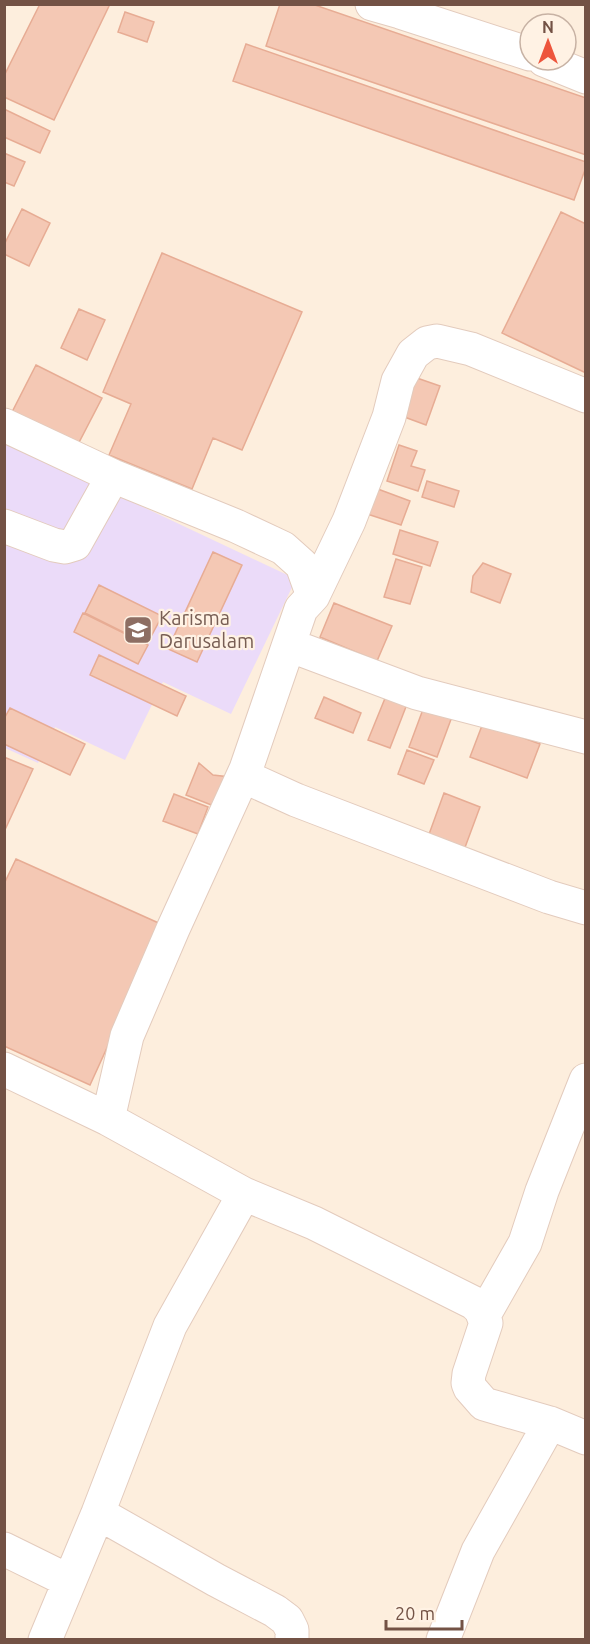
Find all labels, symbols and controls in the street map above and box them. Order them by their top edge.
north arrow [518,12,578,72]
text: N [542,18,554,36]
place label: Karisma Darusalam [159,606,254,652]
school or university icon: Karisma Darusalam [122,614,154,646]
scale bar [386,1593,462,1631]
text: 20 m [395,1603,435,1623]

